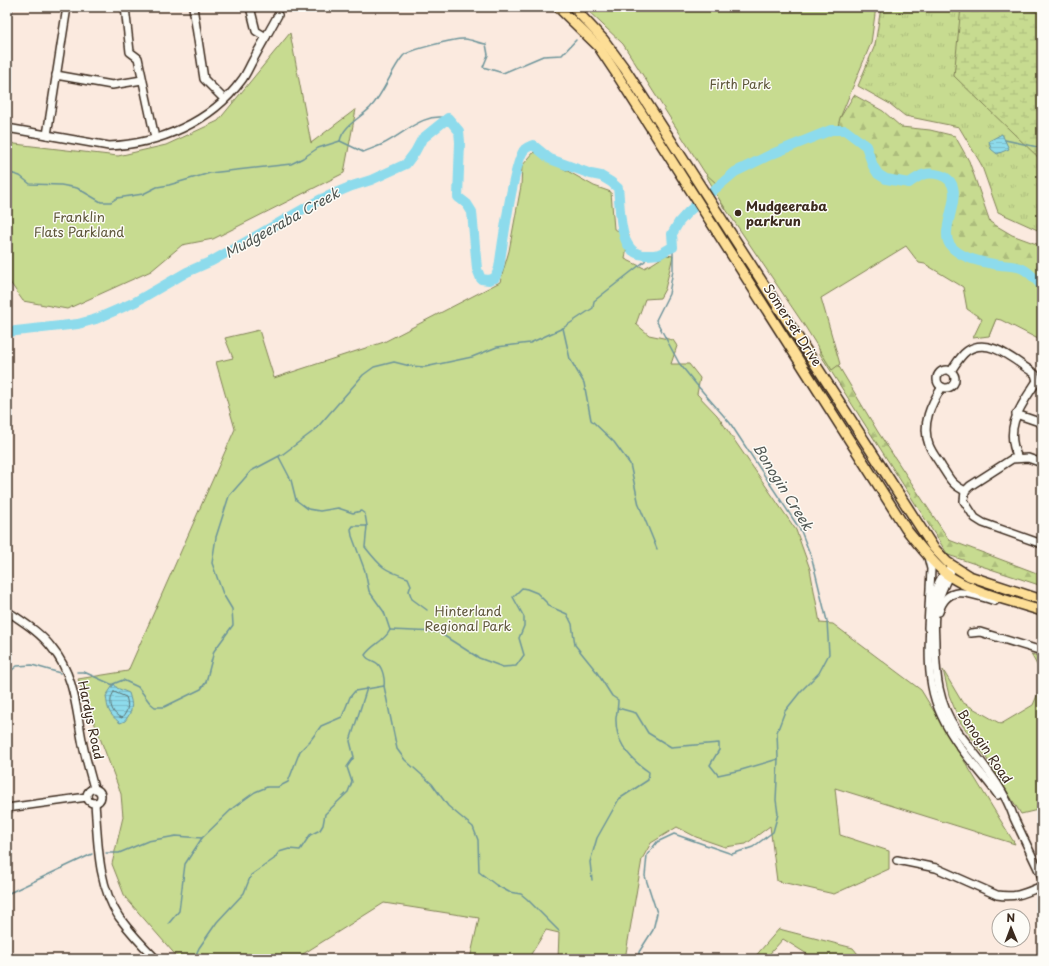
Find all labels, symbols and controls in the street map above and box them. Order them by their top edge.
park label: Firth Park [709,74,771,93]
water label: Mudgeeraba Creek [220,182,344,263]
place label: Mudgeeraba parkrun [746,196,827,230]
park label: Franklin Flats Parkland [34,207,124,241]
marker: Mudgeeraba parkrun [733,208,743,218]
street label: Somerset Drive [760,280,827,370]
water label: Bonogin Creek [748,439,819,536]
park label: Hinterland Regional Park [425,601,511,635]
street label: Hardys Road [74,679,109,761]
street label: Bonogin Road [953,705,1017,787]
north arrow [991,908,1031,948]
text: N [1006,909,1016,926]

